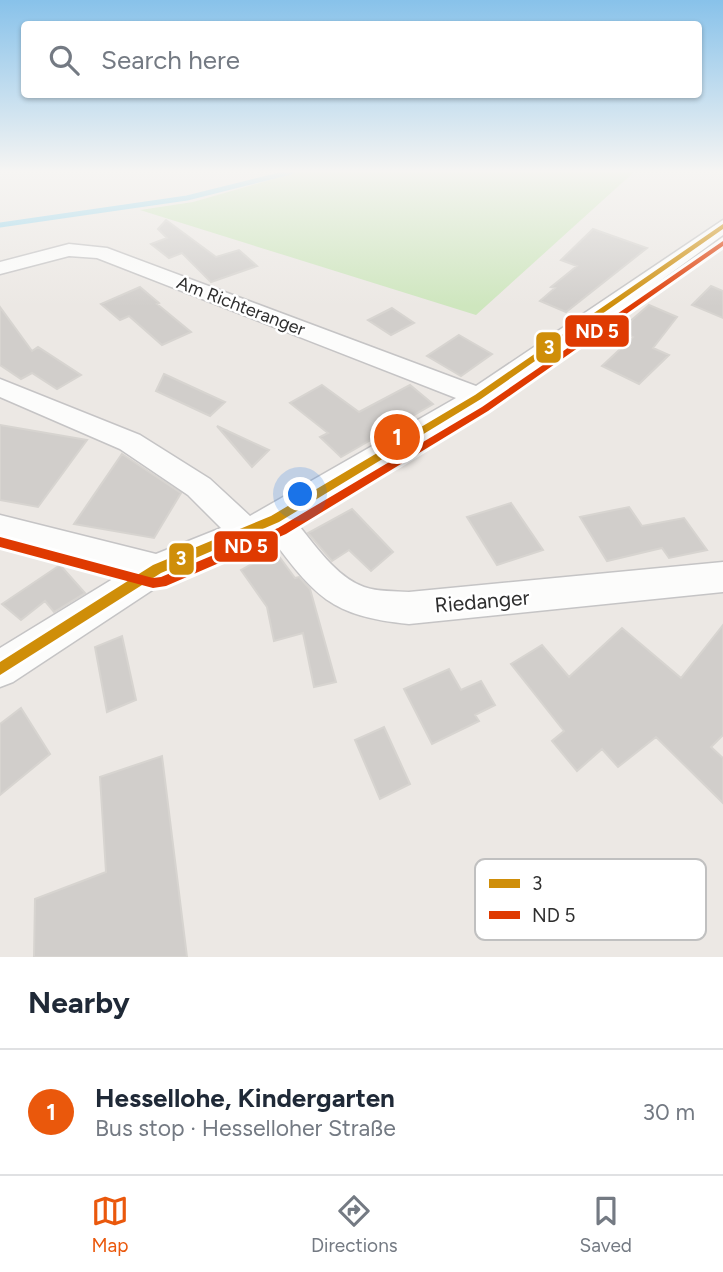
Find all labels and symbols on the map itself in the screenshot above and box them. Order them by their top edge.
street label: Am Richteranger [174,271,308,341]
line badge: ND 5 [564,314,630,348]
text: ND 5 [575,320,619,343]
line badge: 3 [535,331,562,364]
text: 3 [544,336,554,359]
pin: 1 [374,411,420,463]
your location [283,477,317,511]
line badge: ND 5 [213,530,279,563]
text: ND 5 [224,535,268,558]
line badge: 3 [168,542,195,576]
text: 3 [176,547,186,570]
street label: Riedanger [434,584,530,618]
legend [475,859,706,940]
text: 3 [532,872,542,895]
text: ND 5 [532,904,575,927]

